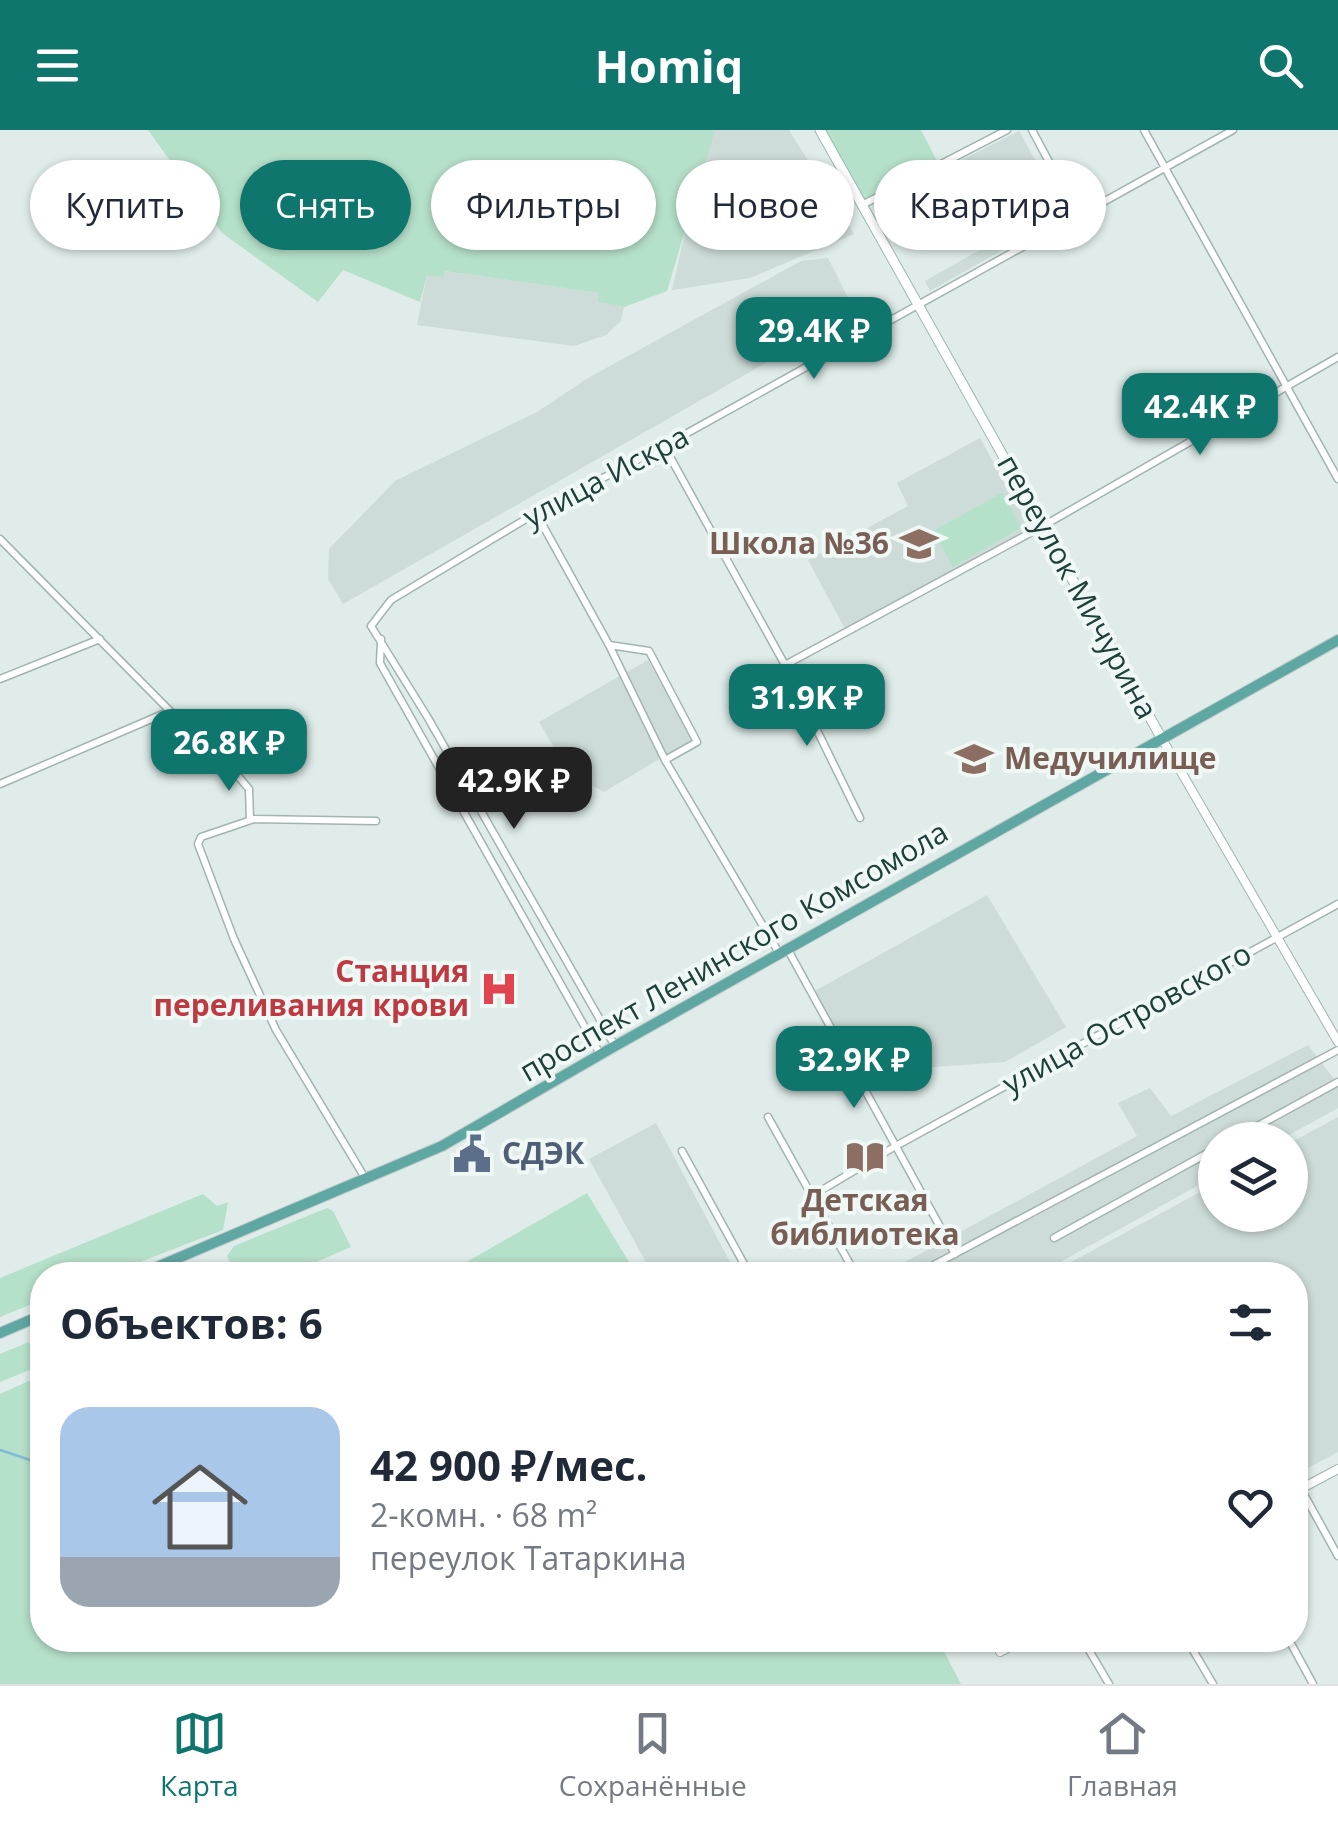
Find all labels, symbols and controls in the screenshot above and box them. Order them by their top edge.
text: Homiq [595,35,743,96]
icon: menu [30,38,85,93]
icon: search [1253,38,1308,93]
chip: Купить [30,160,220,250]
chip: Снять [240,160,411,250]
chip: Фильтры [431,160,656,250]
chip: Новое [676,160,854,250]
chip: Квартира [874,160,1106,250]
pin: 29.4K ₽ [722,297,906,382]
text: 29.4K ₽ [758,308,870,351]
pin: 42.4K ₽ [1108,373,1292,458]
text: 42.4K ₽ [1144,384,1256,427]
street label: улица Искра [515,415,695,537]
street label: переулок Мичурина [988,447,1168,726]
place label: Школа №36 [709,522,889,563]
school or university icon: Школа №36 [898,523,940,565]
pin: 31.9K ₽ [715,664,899,749]
text: 31.9K ₽ [751,675,863,718]
pin: 26.8K ₽ [137,709,321,794]
text: 26.8K ₽ [173,720,285,763]
place label: Медучилище [1004,737,1217,778]
school or university icon: Медучилище [953,738,995,780]
pin: 42.9K ₽ [422,747,606,832]
text: 42.9K ₽ [458,758,570,801]
street label: проспект Ленинского Комсомола [511,811,955,1091]
street label: улица Островского [994,932,1258,1103]
place label: Станция переливания крови [153,950,469,1025]
hospital icon: Станция переливания крови [478,968,520,1010]
pin: 32.9K ₽ [762,1026,946,1111]
text: 32.9K ₽ [798,1037,910,1080]
map controls [1198,1122,1308,1232]
button: layers [1198,1122,1308,1232]
place label: СДЭК [502,1132,585,1173]
public building icon: СДЭК [451,1133,493,1175]
library icon: Детская библиотека [844,1136,886,1178]
place label: Детская библиотека [770,1179,960,1254]
text: Объектов: 6 [60,1294,323,1351]
icon: filters [1223,1295,1278,1350]
text: 42 900 ₽/мес. [370,1436,648,1493]
icon: home [140,1447,260,1567]
icon: heart [1223,1480,1278,1535]
text: 2-комн. · 68 m² [370,1493,597,1536]
text: переулок Татаркина [370,1536,687,1579]
tab: Карта [160,1706,239,1804]
tab: Сохранённые [559,1706,747,1804]
tab: Главная [1067,1706,1178,1804]

